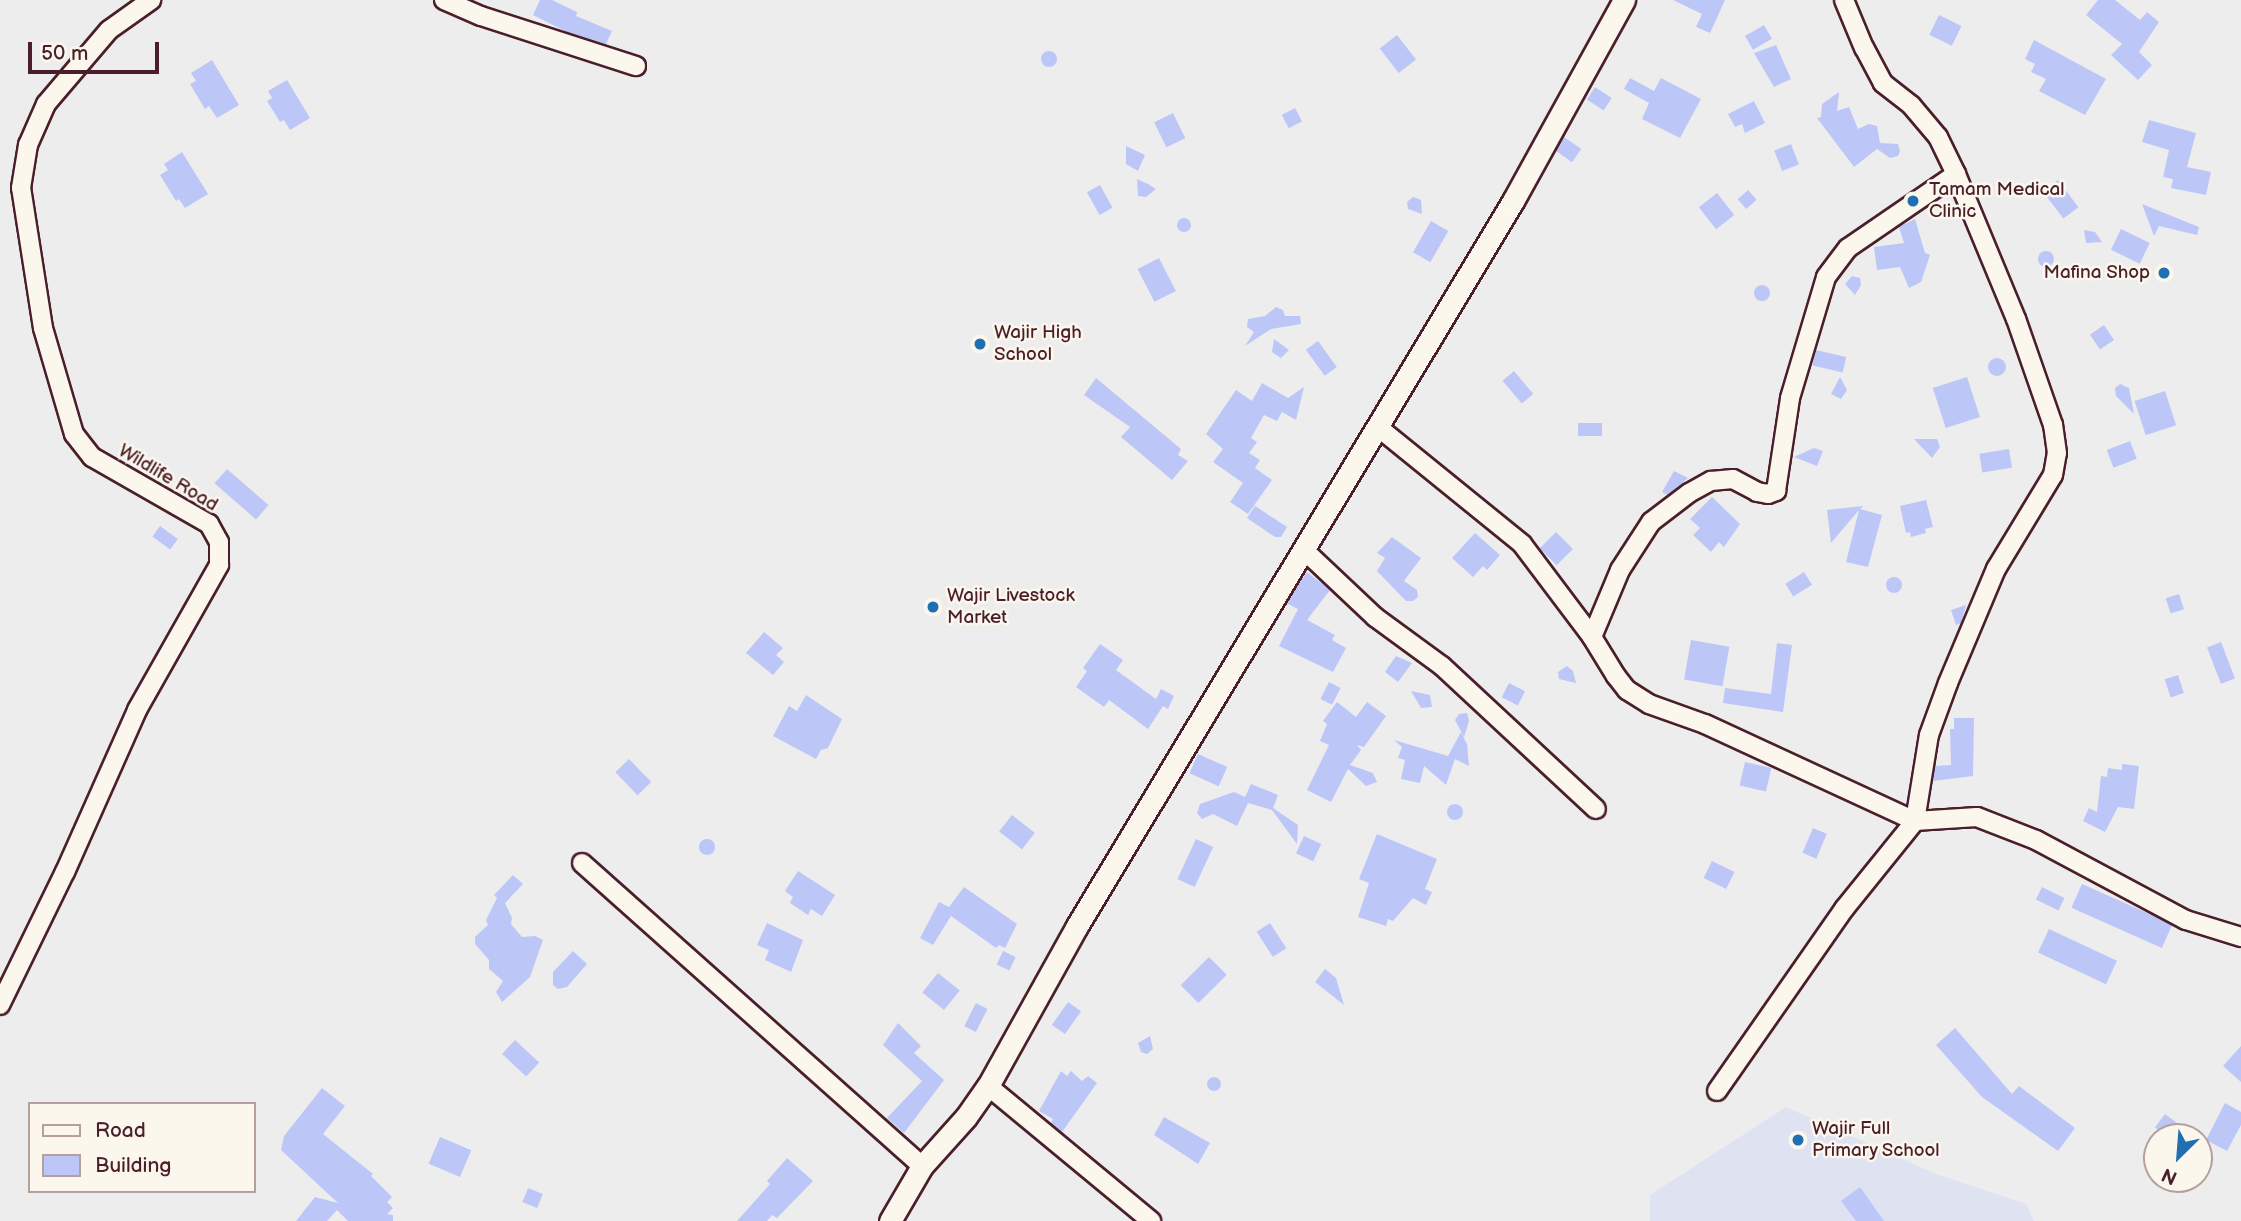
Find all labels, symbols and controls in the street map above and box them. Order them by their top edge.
scale bar [32,28,163,72]
text: 50 m [41,41,88,66]
place label: Tamam Medical Clinic [1929,179,2065,223]
marker: Tamam Medical Clinic [1903,191,1923,211]
place label: Mafina Shop [2043,262,2150,284]
marker: Mafina Shop [2156,265,2172,281]
place label: Wajir High School [994,322,1082,366]
marker: Wajir High School [972,336,988,352]
street label: Wildlife Road [114,439,222,517]
place label: Wajir Livestock Market [947,585,1075,629]
marker: Wajir Livestock Market [925,599,941,615]
legend [28,1102,256,1193]
text: Road [95,1118,146,1143]
place label: Wajir Full Primary School [1812,1118,1941,1162]
north arrow [2143,1123,2213,1193]
marker: Wajir Full Primary School [1790,1132,1806,1148]
text: Building [95,1153,171,1178]
text: N [2158,1162,2181,1189]

